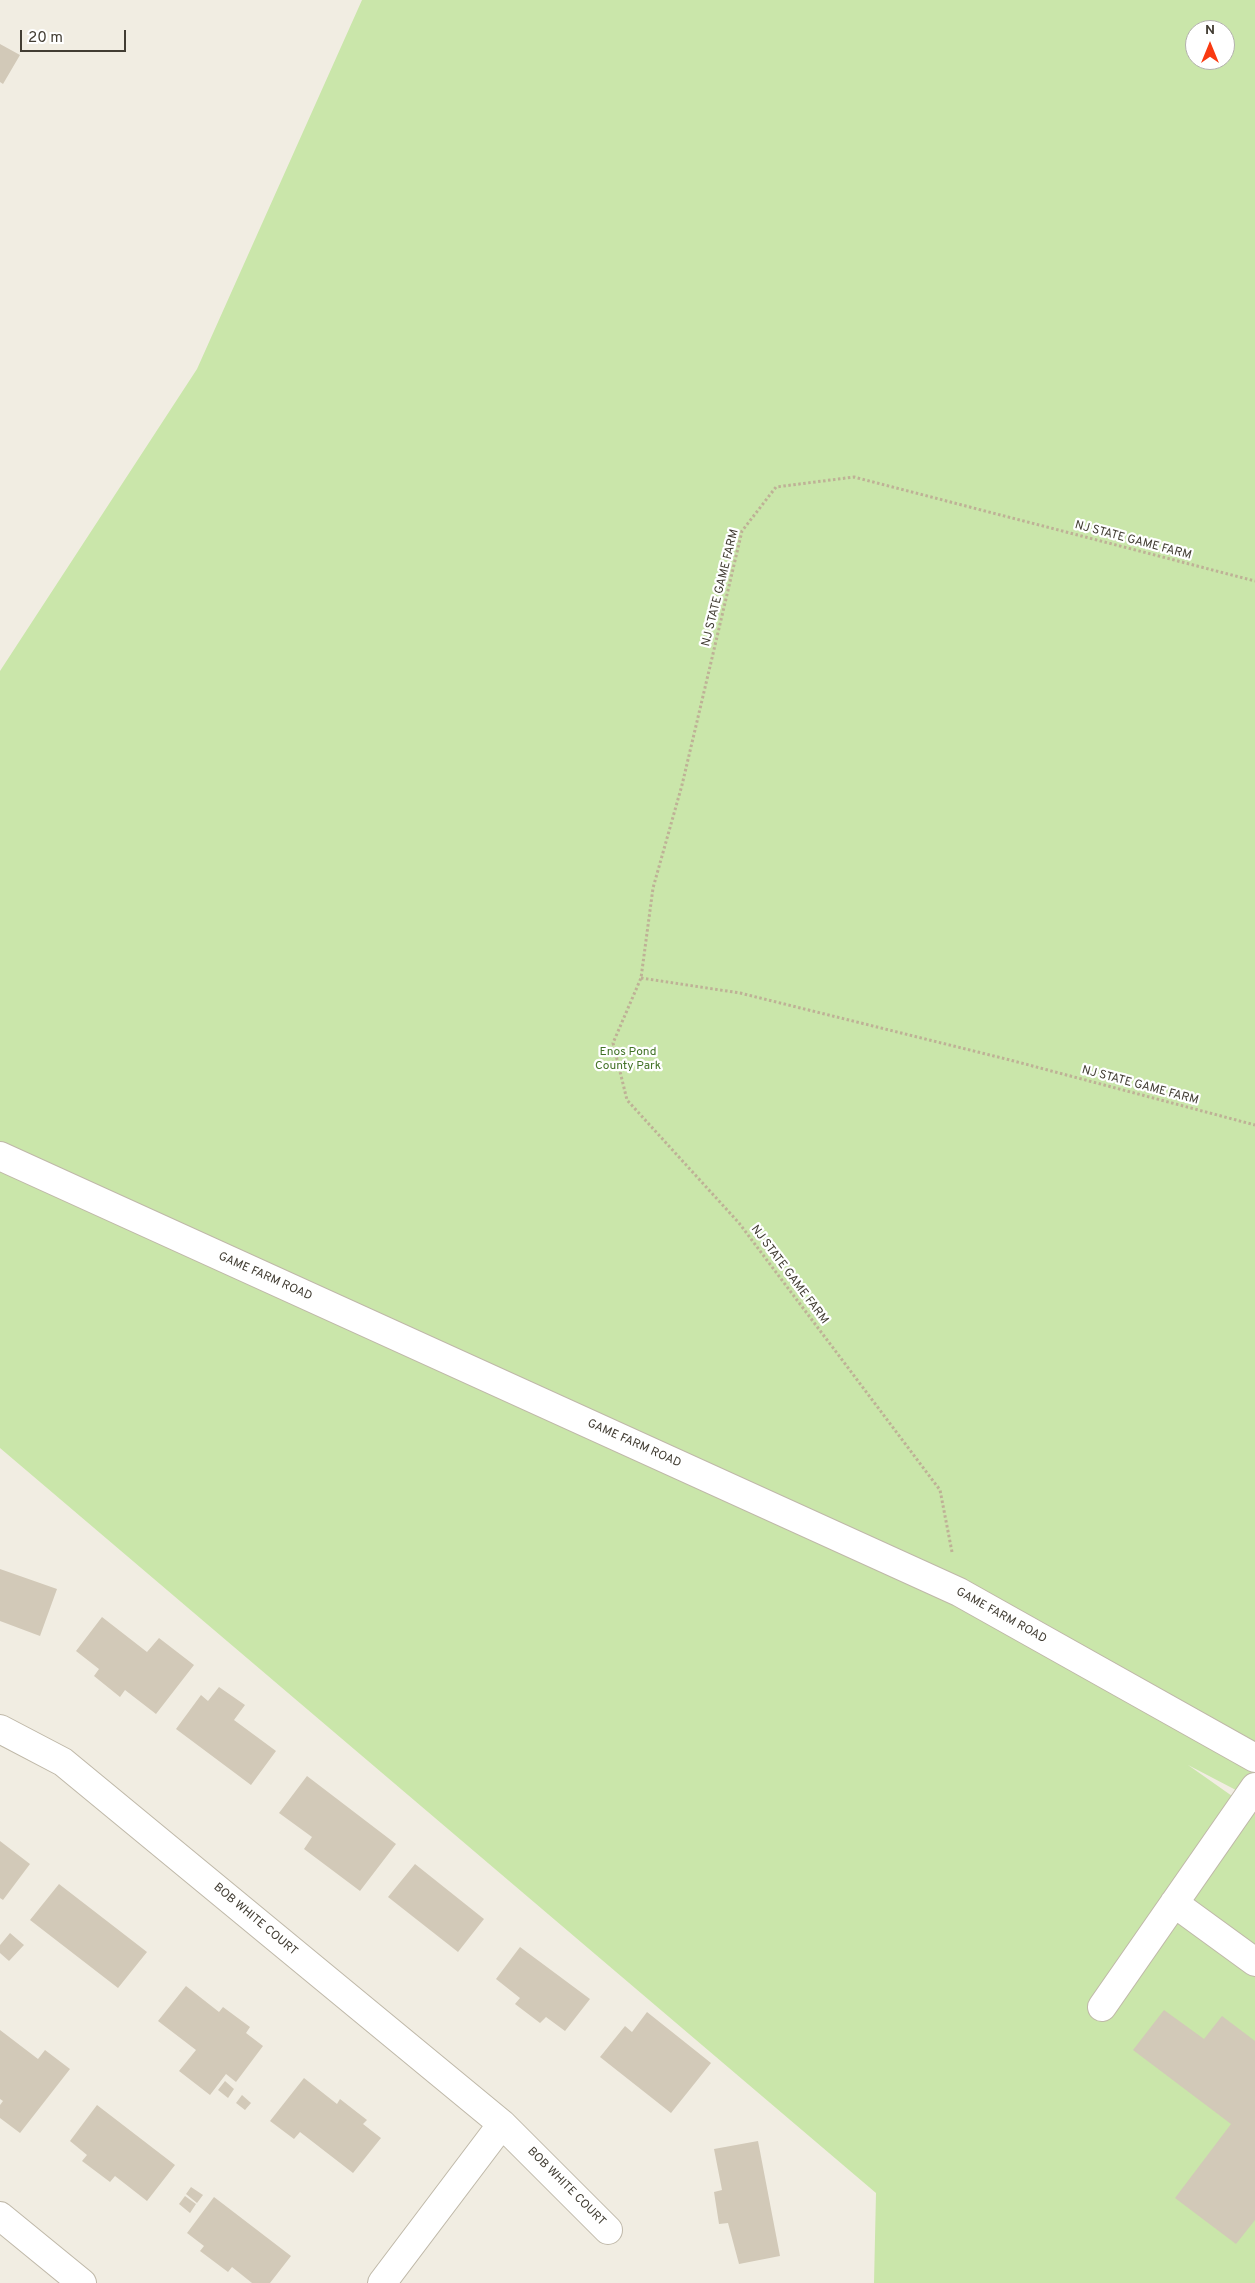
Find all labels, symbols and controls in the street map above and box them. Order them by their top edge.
scale bar [22,20,129,52]
north arrow [1185,20,1235,70]
text: N [1205,22,1215,39]
text: 20 m [28,29,63,48]
street label: NJ STATE GAME FARM [1073,518,1193,564]
street label: NJ STATE GAME FARM [699,528,743,648]
park label: Enos Pond County Park [595,1046,661,1074]
street label: NJ STATE GAME FARM [1080,1063,1200,1109]
street label: NJ STATE GAME FARM [747,1223,831,1327]
street label: GAME FARM ROAD [216,1250,314,1304]
street label: GAME FARM ROAD [585,1417,683,1471]
street label: GAME FARM ROAD [953,1585,1049,1647]
street label: BOB WHITE COURT [210,1881,300,1959]
street label: BOB WHITE COURT [524,2145,608,2229]

